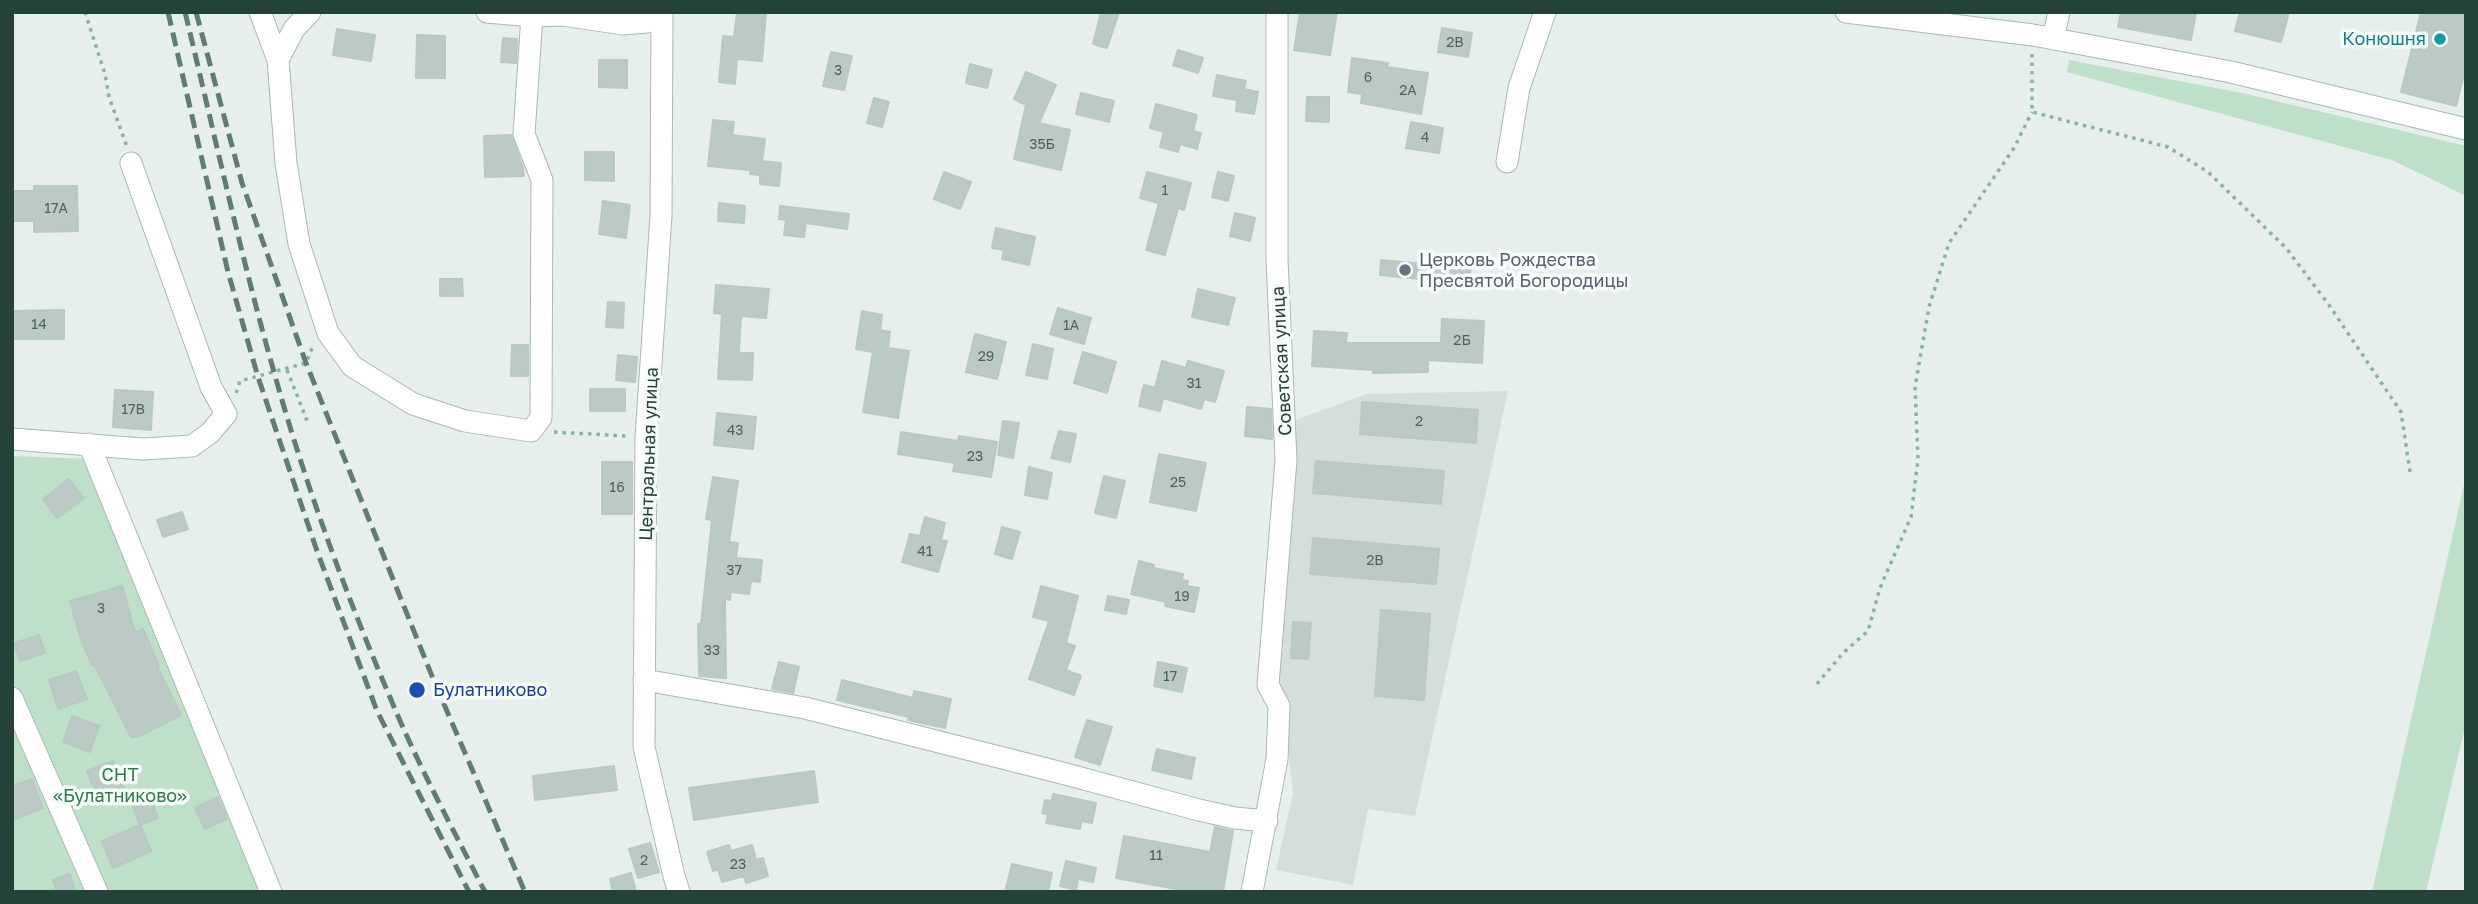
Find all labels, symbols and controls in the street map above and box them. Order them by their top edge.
place label: Конюшня [2342,28,2426,50]
marker: Конюшня [2432,31,2448,47]
house number: 2В [1446,35,1464,51]
house number: 3 [834,63,842,79]
house number: 6 [1364,70,1372,86]
house number: 2А [1399,83,1417,99]
house number: 4 [1421,130,1429,146]
house number: 35Б [1029,137,1055,153]
house number: 1 [1162,183,1168,199]
house number: 17А [44,201,68,217]
place label: Церковь Рождества Пресвятой Богородицы [1419,249,1629,292]
marker: Церковь Рождества Пресвятой Богородицы [1397,262,1413,278]
street label: Советская улица [1267,286,1297,436]
house number: 14 [31,317,47,333]
house number: 1А [1063,318,1079,334]
house number: 2Б [1453,333,1471,349]
house number: 29 [978,349,994,365]
street label: Центральная улица [635,367,663,541]
house number: 31 [1187,376,1201,392]
house number: 17В [121,402,145,418]
house number: 2 [1415,414,1423,430]
house number: 43 [727,423,743,439]
house number: 23 [967,449,983,465]
house number: 25 [1170,475,1186,491]
house number: 16 [609,480,625,496]
house number: 41 [917,544,933,560]
house number: 2В [1366,553,1384,569]
house number: 37 [726,563,742,579]
house number: 19 [1174,589,1190,605]
house number: 3 [97,601,105,617]
house number: 33 [704,643,720,659]
house number: 17 [1163,669,1177,685]
place label: Булатниково [433,679,547,701]
marker: Булатниково [407,680,427,700]
park label: СНТ «Булатниково» [53,764,187,806]
house number: 11 [1149,848,1163,864]
house number: 2 [640,853,648,869]
house number: 23 [730,857,746,873]

